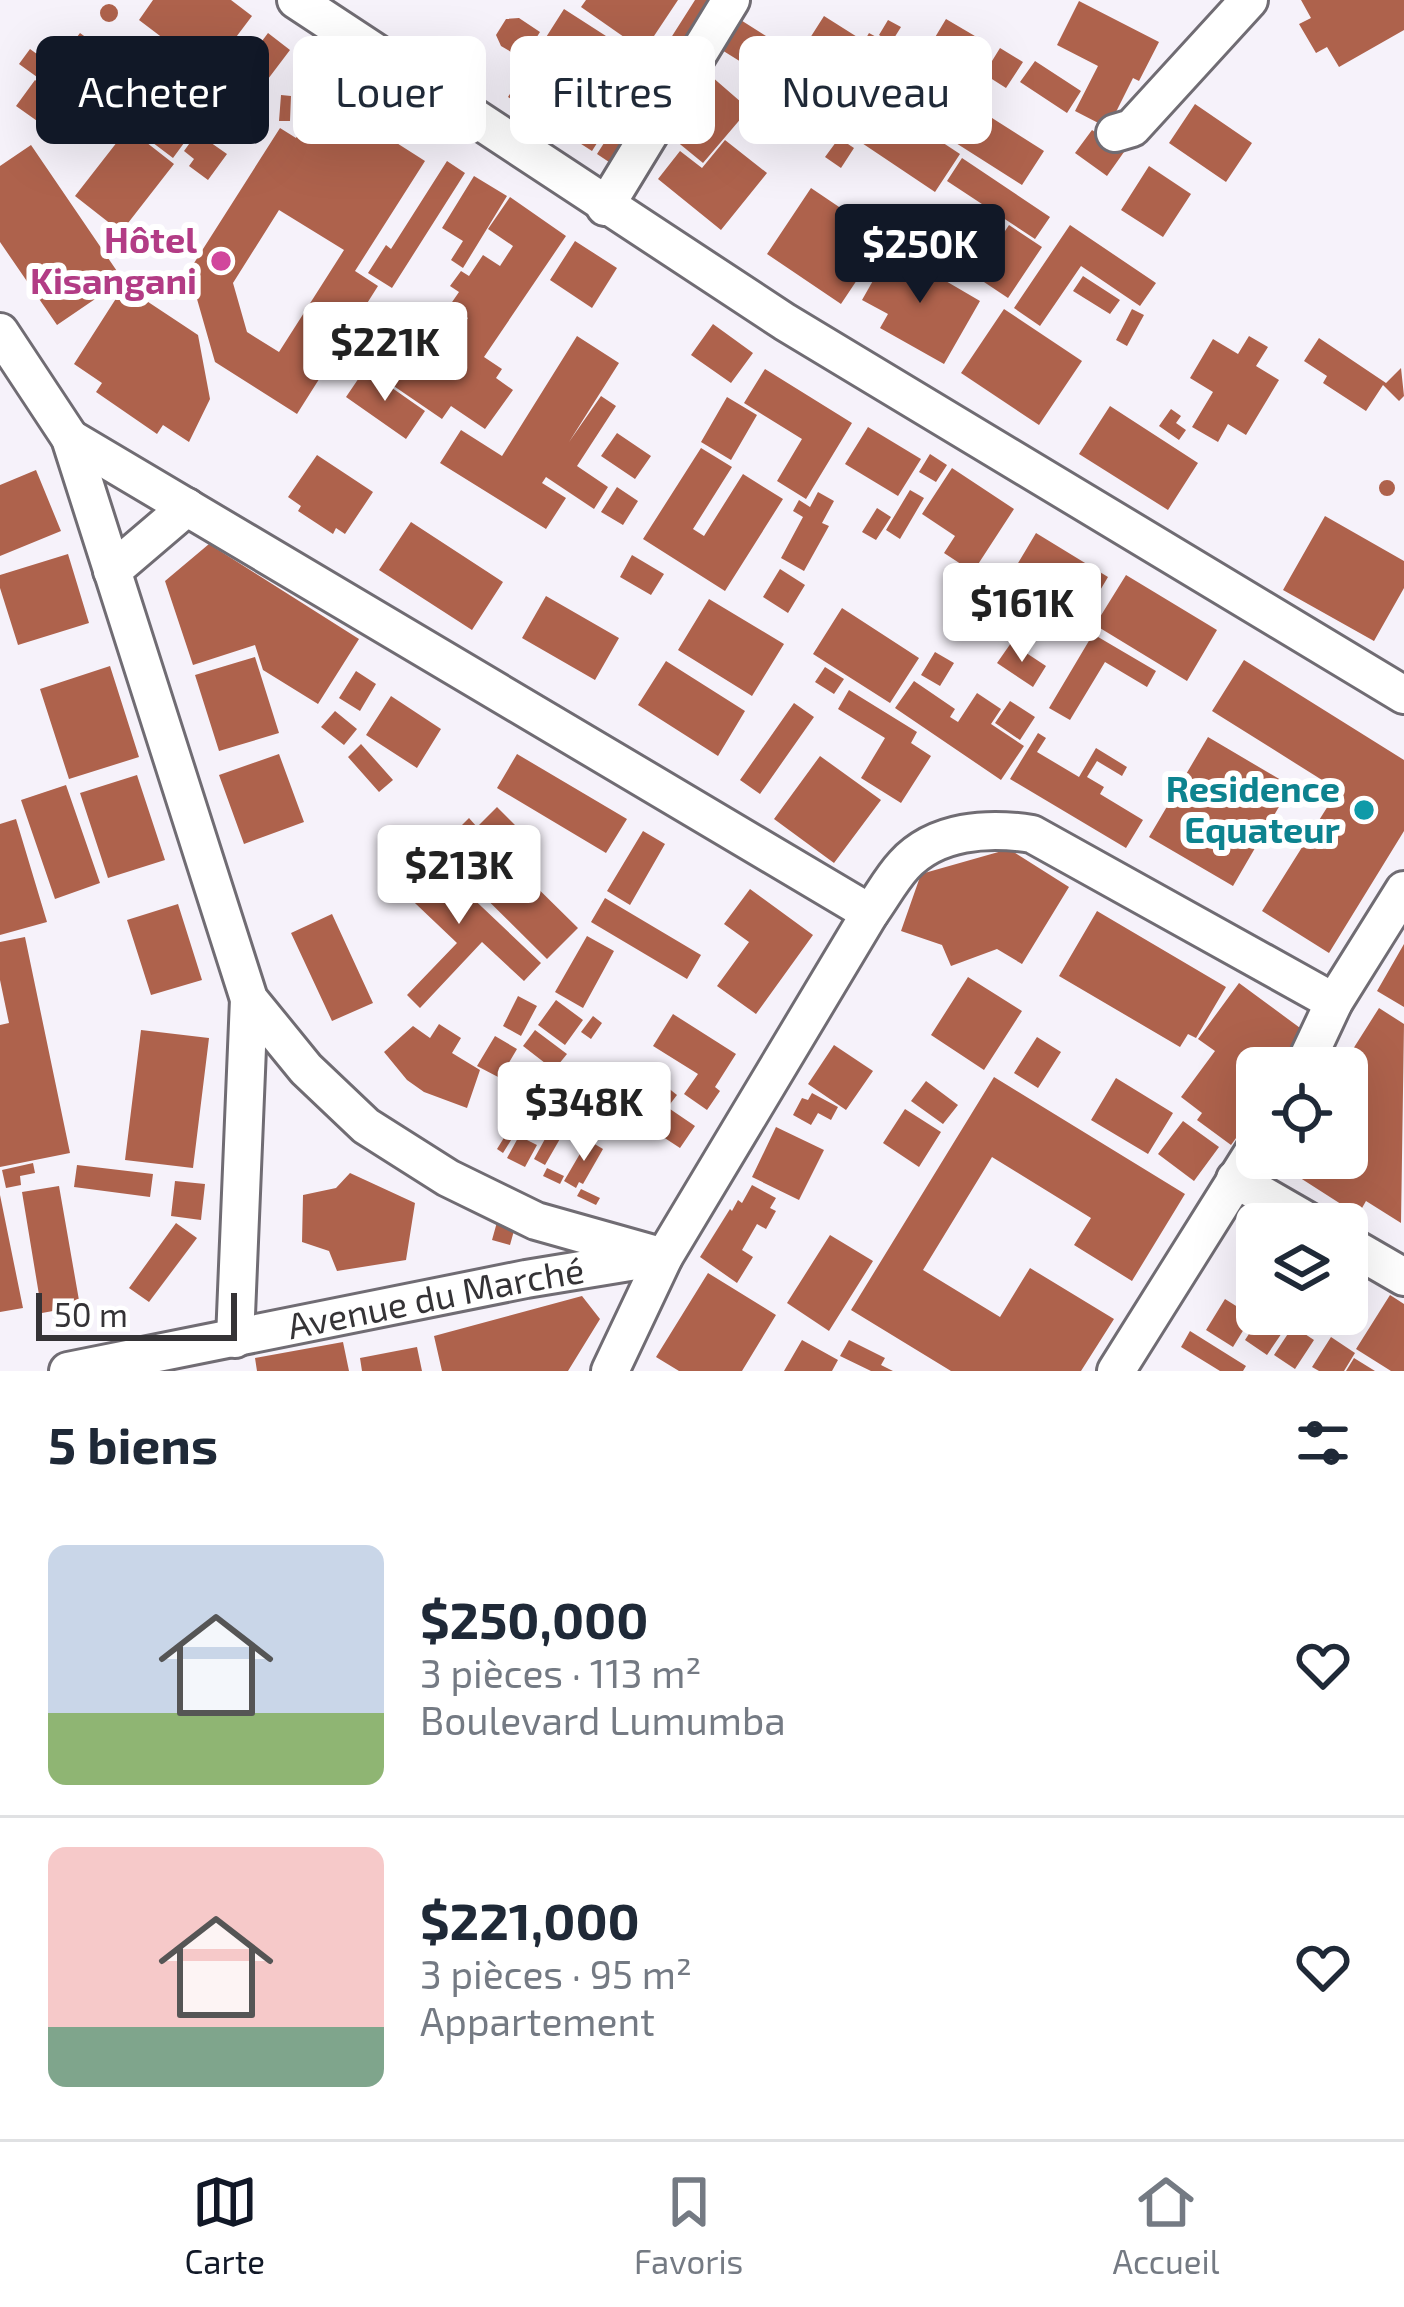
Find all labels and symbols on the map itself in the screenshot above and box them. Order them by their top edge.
pin: $250K [836,204,1004,306]
place label: Hôtel Kisangani [30,217,197,301]
marker: Hôtel Kisangani [208,248,234,274]
pin: $221K [301,302,469,404]
pin: $161K [938,563,1106,665]
place label: Residence Equateur [1166,766,1341,850]
marker: Residence Equateur [1351,797,1377,823]
pin: $213K [375,825,543,927]
pin: $348K [500,1062,668,1164]
street label: Avenue du Marché [284,1247,587,1346]
scale bar [36,1287,237,1340]

